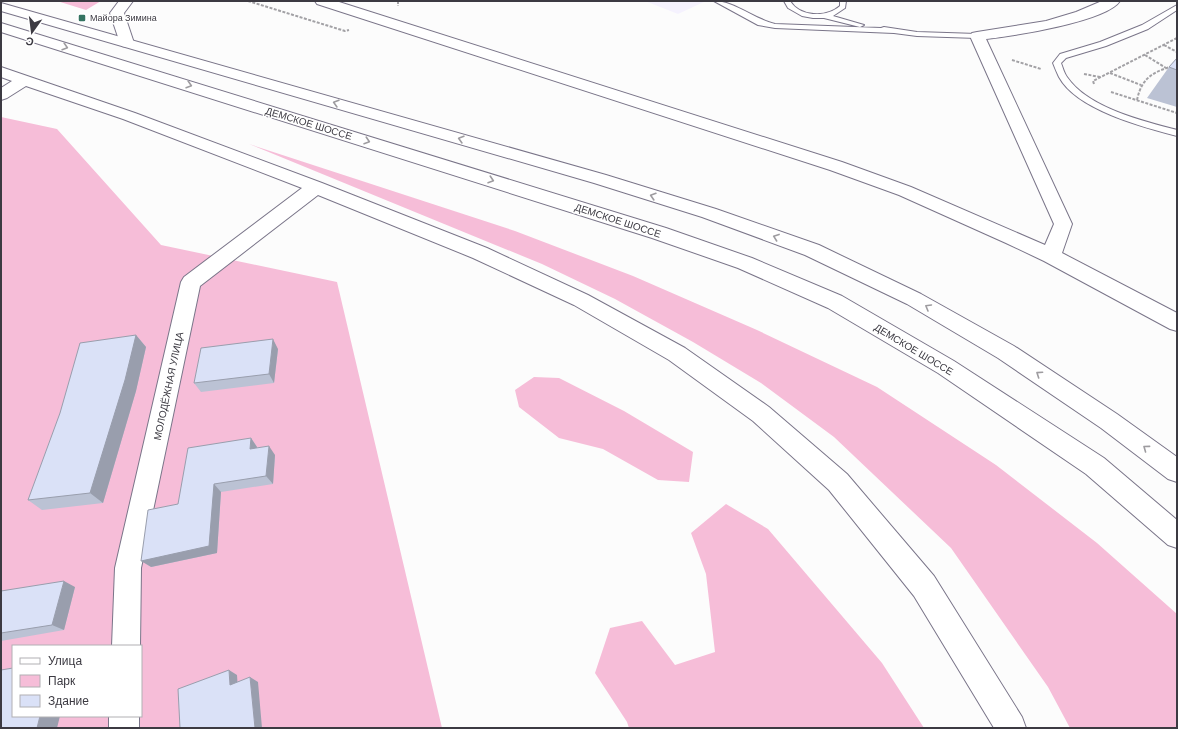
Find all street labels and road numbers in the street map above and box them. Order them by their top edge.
street label: ДЕМСКОЕ ШОССЕ [264,104,354,143]
street label: ДЕМСКОЕ ШОССЕ [573,200,663,241]
street label: ДЕМСКОЕ ШОССЕ [872,321,956,378]
street label: МОЛОДЁЖНАЯ УЛИЦА [151,330,186,441]

